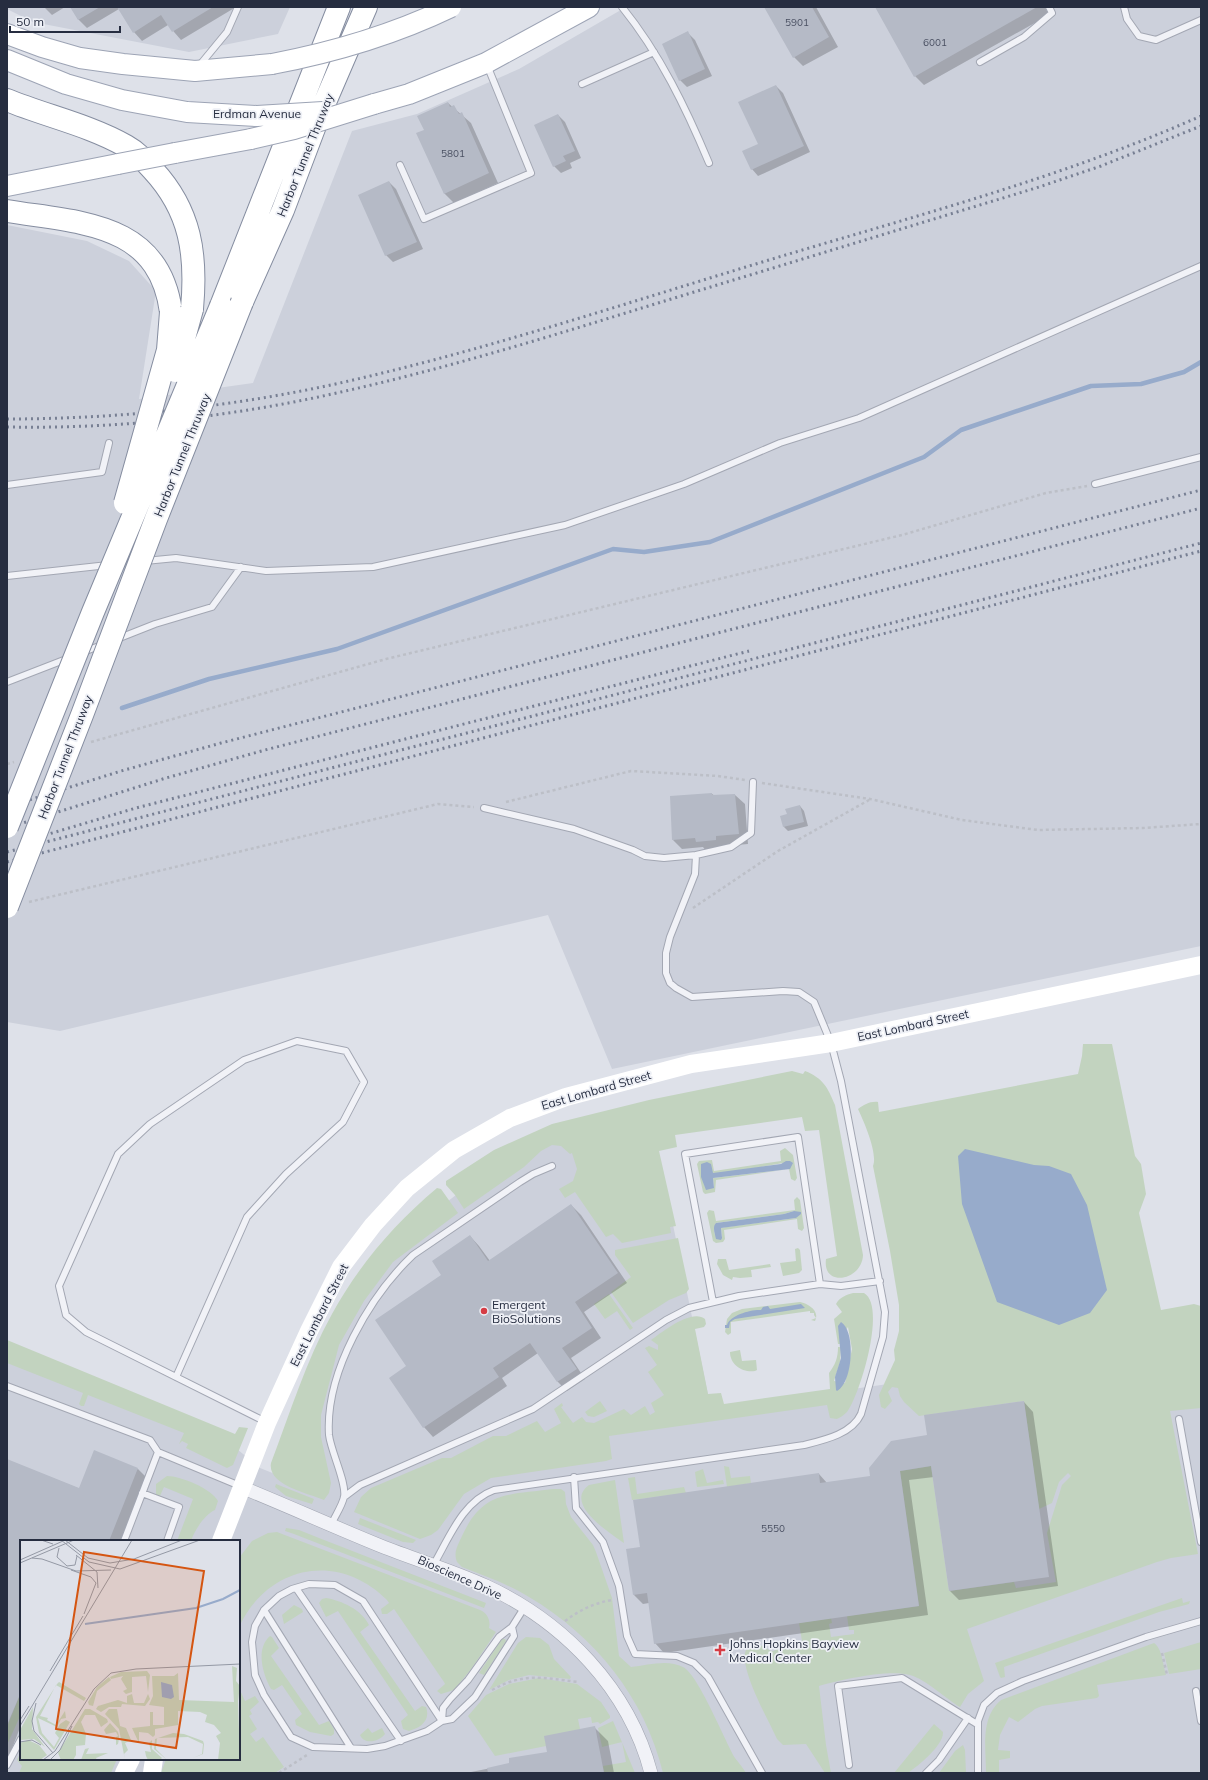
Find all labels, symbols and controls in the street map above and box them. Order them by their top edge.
scale bar [10,8,120,34]
text: 50 m [16,14,44,29]
house number: 5901 [785,16,809,29]
house number: 6001 [923,36,947,49]
street label: Harbor Tunnel Thruway [273,91,337,219]
street label: Erdman Avenue [213,106,301,121]
house number: 5801 [441,147,465,160]
street label: Harbor Tunnel Thruway [150,391,214,519]
street label: Harbor Tunnel Thruway [34,692,96,821]
street label: East Lombard Street [856,1006,970,1044]
street label: East Lombard Street [539,1067,653,1113]
street label: East Lombard Street [287,1261,351,1369]
place label: Emergent BioSolutions [492,1297,561,1326]
marker: Emergent BioSolutions [479,1306,489,1316]
house number: 5550 [761,1522,785,1535]
inset map [20,1540,240,1760]
street label: Bioscience Drive [416,1552,504,1602]
place label: Johns Hopkins Bayview Medical Center [729,1636,860,1665]
marker: Johns Hopkins Bayview Medical Center [714,1644,726,1656]

